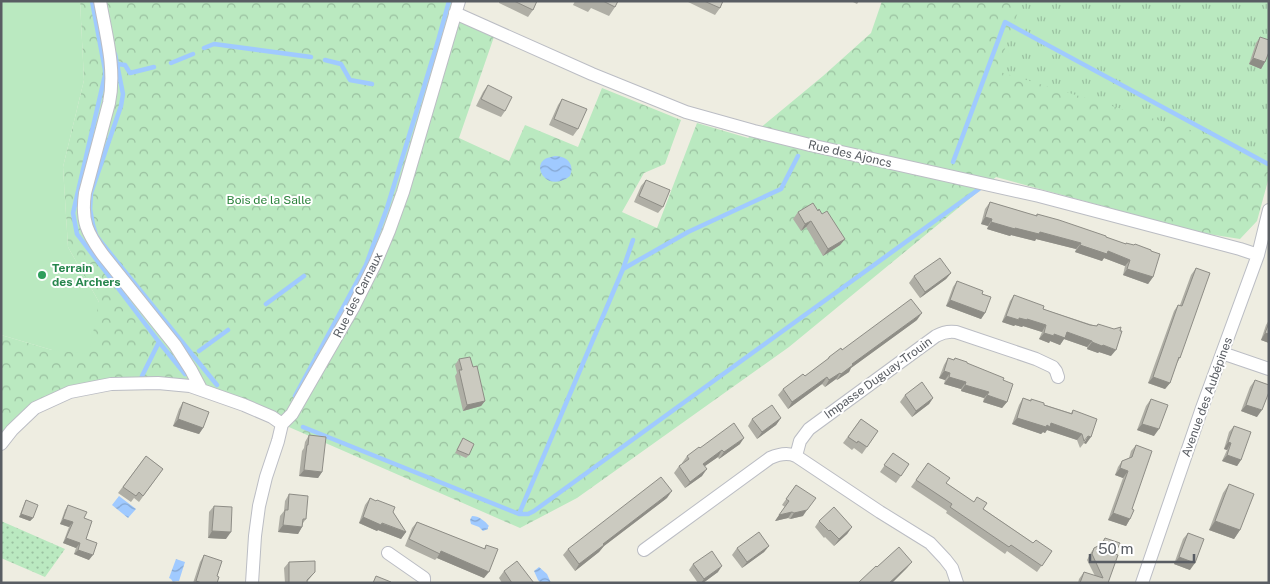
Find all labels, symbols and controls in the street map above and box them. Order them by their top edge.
street label: Rue des Ajoncs [807,138,893,170]
park label: Bois de la Salle [227,193,312,207]
street label: Rue des Carnaux [330,250,386,340]
place label: Terrain des Archers [52,261,121,289]
marker: Terrain des Archers [36,269,48,281]
street label: Impasse Duguay-Trouin [821,334,935,422]
street label: Avenue des Aubépines [1179,335,1235,459]
scale bar [1090,532,1194,564]
text: 50 m [1098,540,1133,557]

